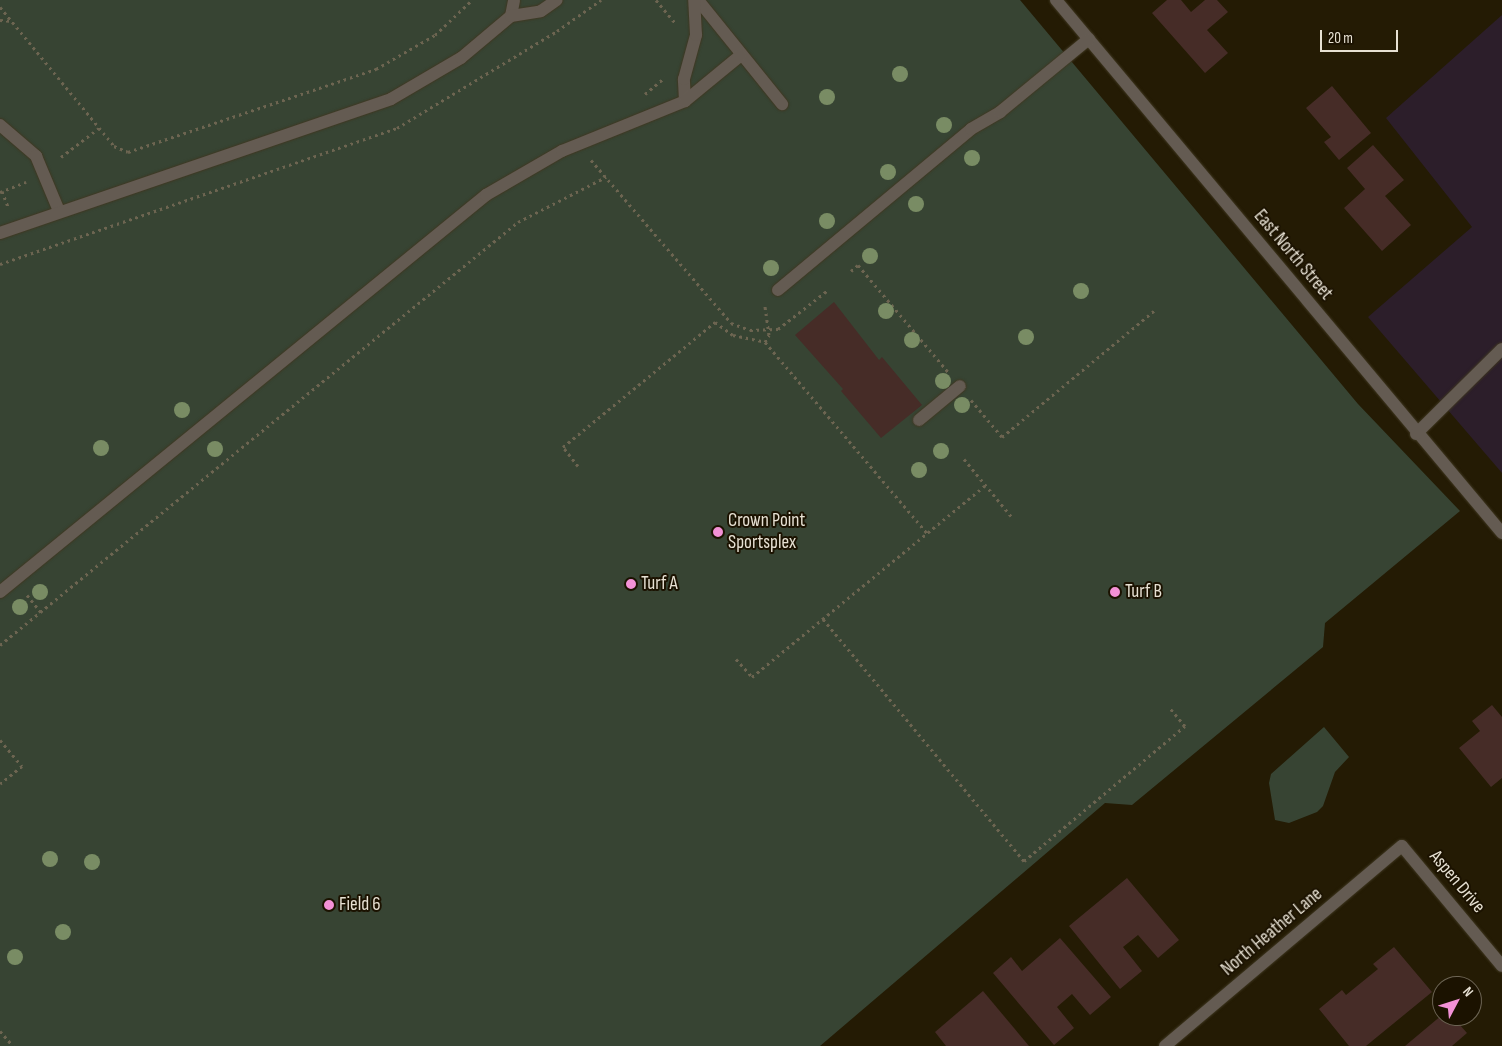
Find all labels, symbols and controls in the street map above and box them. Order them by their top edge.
scale bar [1322,20,1400,52]
text: 20 m [1328,29,1353,48]
street label: East North Street [1249,205,1337,305]
place label: Crown Point Sportsplex [728,510,805,554]
marker: Crown Point Sportsplex [712,526,724,538]
place label: Turf A [641,573,678,595]
marker: Turf A [625,578,637,590]
place label: Turf B [1125,581,1162,603]
marker: Turf B [1109,586,1121,598]
street label: Aspen Drive [1424,846,1490,918]
street label: North Heather Lane [1217,883,1327,981]
place label: Field 6 [339,894,380,916]
marker: Field 6 [323,899,335,911]
north arrow [1432,976,1482,1026]
text: N [1459,983,1477,1000]

